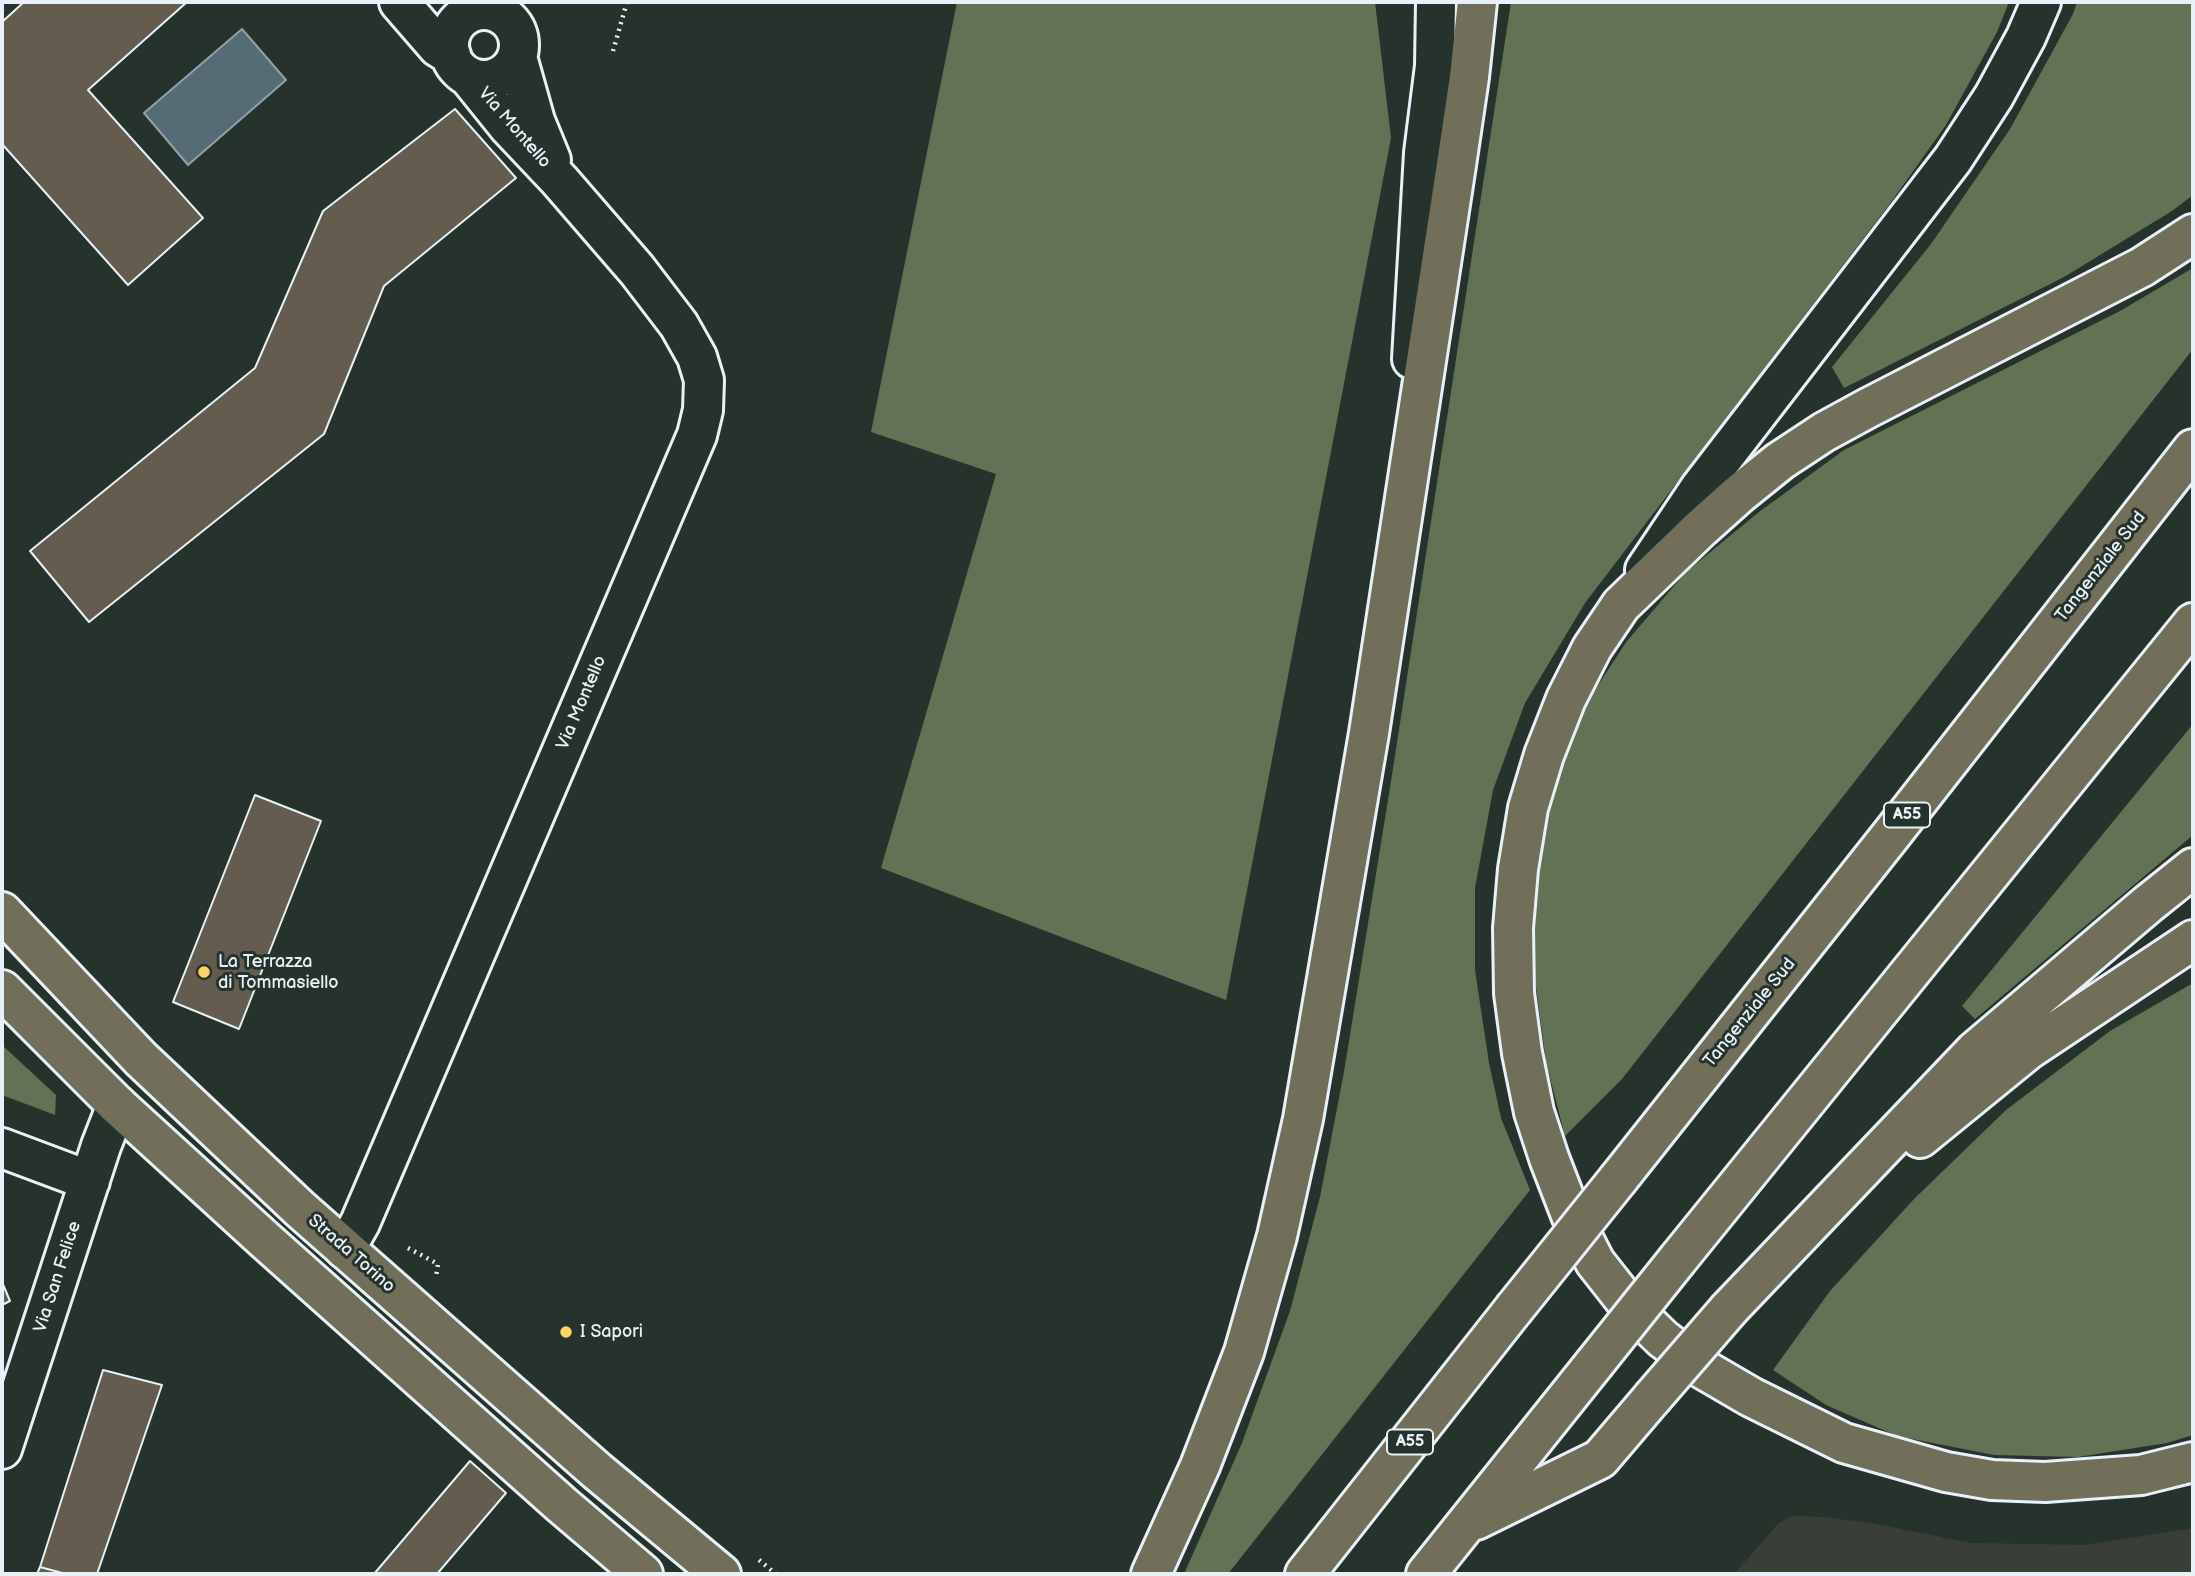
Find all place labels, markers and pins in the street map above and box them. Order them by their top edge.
place label: La Terrazza di Tommasiello [218,951,338,993]
marker: La Terrazza di Tommasiello [196,964,212,980]
place label: I Sapori [580,1321,643,1343]
marker: I Sapori [558,1324,574,1340]

